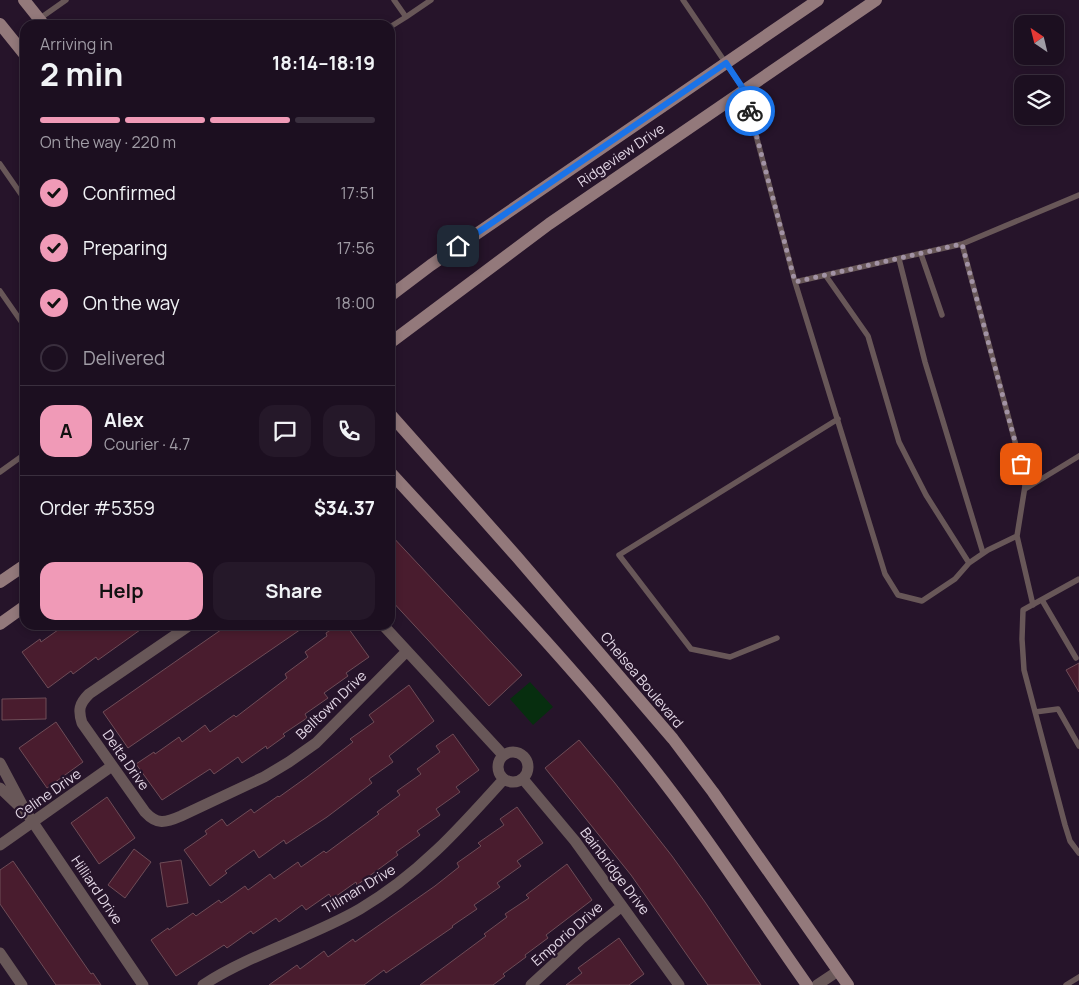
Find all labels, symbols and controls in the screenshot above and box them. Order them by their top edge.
north arrow [1014,15,1064,65]
map controls [1014,15,1064,125]
text: Arriving in [40,33,113,55]
text: 18:14–18:19 [272,50,375,76]
text: 2 min [40,52,123,96]
button: layers [1014,75,1064,125]
courier [725,86,775,136]
icon: bike [736,97,764,125]
street label: Ridgeview Drive [573,118,668,191]
text: On the way · 220 m [40,131,176,153]
icon: check [40,179,68,207]
text: Confirmed [83,180,176,206]
text: 17:51 [340,182,375,204]
pin [437,225,479,267]
icon: home [444,232,472,260]
icon: check [40,234,68,262]
text: Preparing [83,235,168,261]
text: 17:56 [337,237,375,259]
icon: check [40,289,68,317]
text: On the way [83,290,180,316]
text: 18:00 [335,292,375,314]
text: Delivered [83,345,165,371]
button: chat [259,405,311,457]
button: phone [323,405,375,457]
text: Alex [104,407,144,433]
text: A [60,418,72,444]
text: Courier · 4.7 [104,433,190,455]
pin [1000,443,1042,485]
icon: bag [1007,450,1035,478]
text: Order #5359 [40,495,155,521]
text: $34.37 [314,495,375,521]
button: Help [40,562,203,620]
button: Share [213,562,375,620]
street label: Chelsea Boulevard [597,628,688,732]
street label: Belltown Drive [291,666,370,743]
street label: Delta Drive [99,726,154,794]
street label: Celine Drive [11,764,85,823]
street label: Bainbridge Drive [576,823,655,918]
street label: Hilliard Drive [67,852,127,928]
street label: Tillman Drive [319,859,399,918]
street label: Emporio Drive [527,897,606,970]

